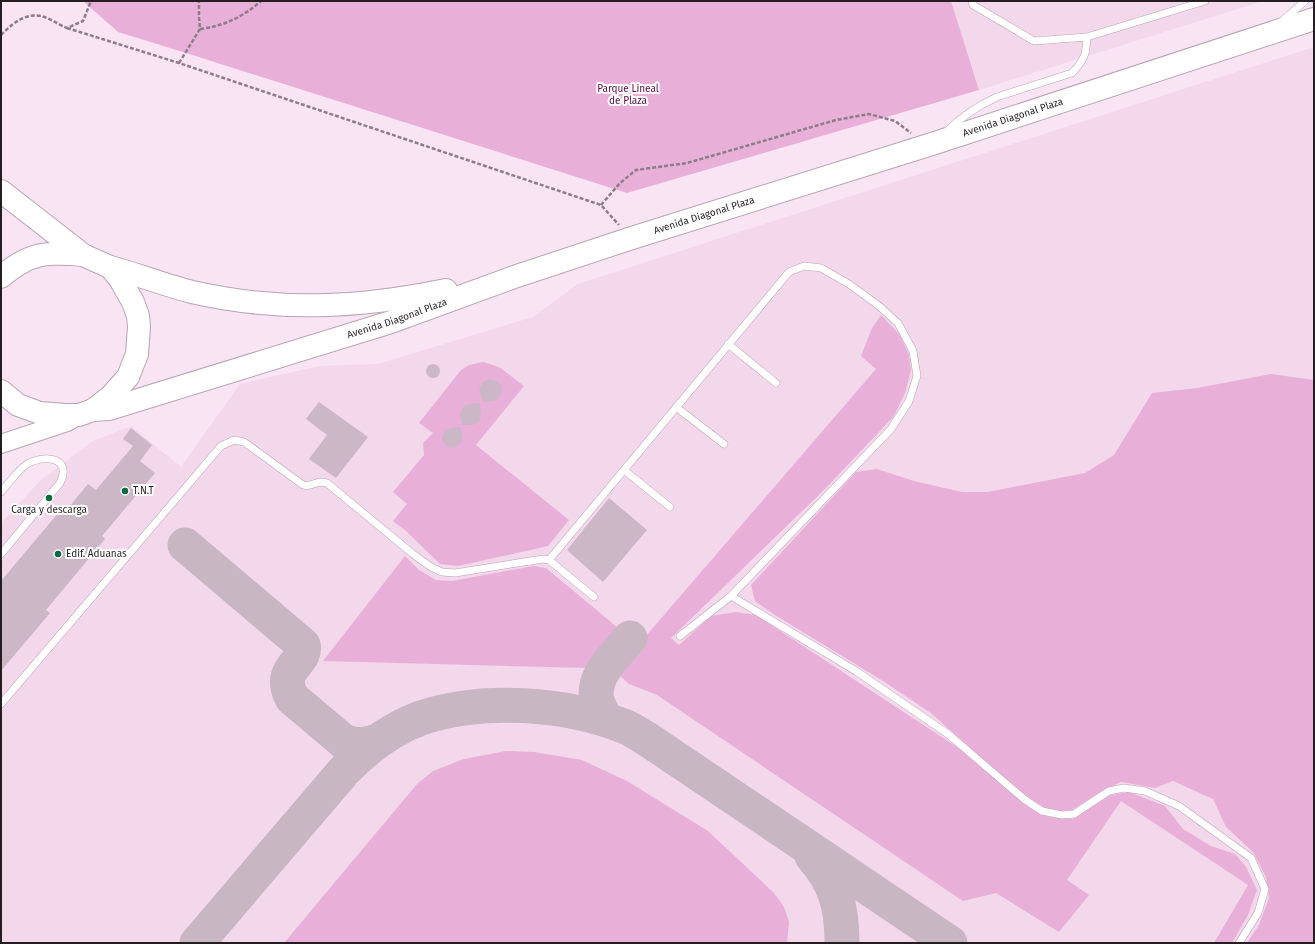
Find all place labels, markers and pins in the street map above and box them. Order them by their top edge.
place label: T.N.T [133,485,155,497]
marker: T.N.T [120,486,130,496]
marker: Carga y descarga [44,493,54,503]
place label: Carga y descarga [11,504,87,516]
place label: Edif. Aduanas [66,548,127,560]
marker: Edif. Aduanas [53,549,63,559]

